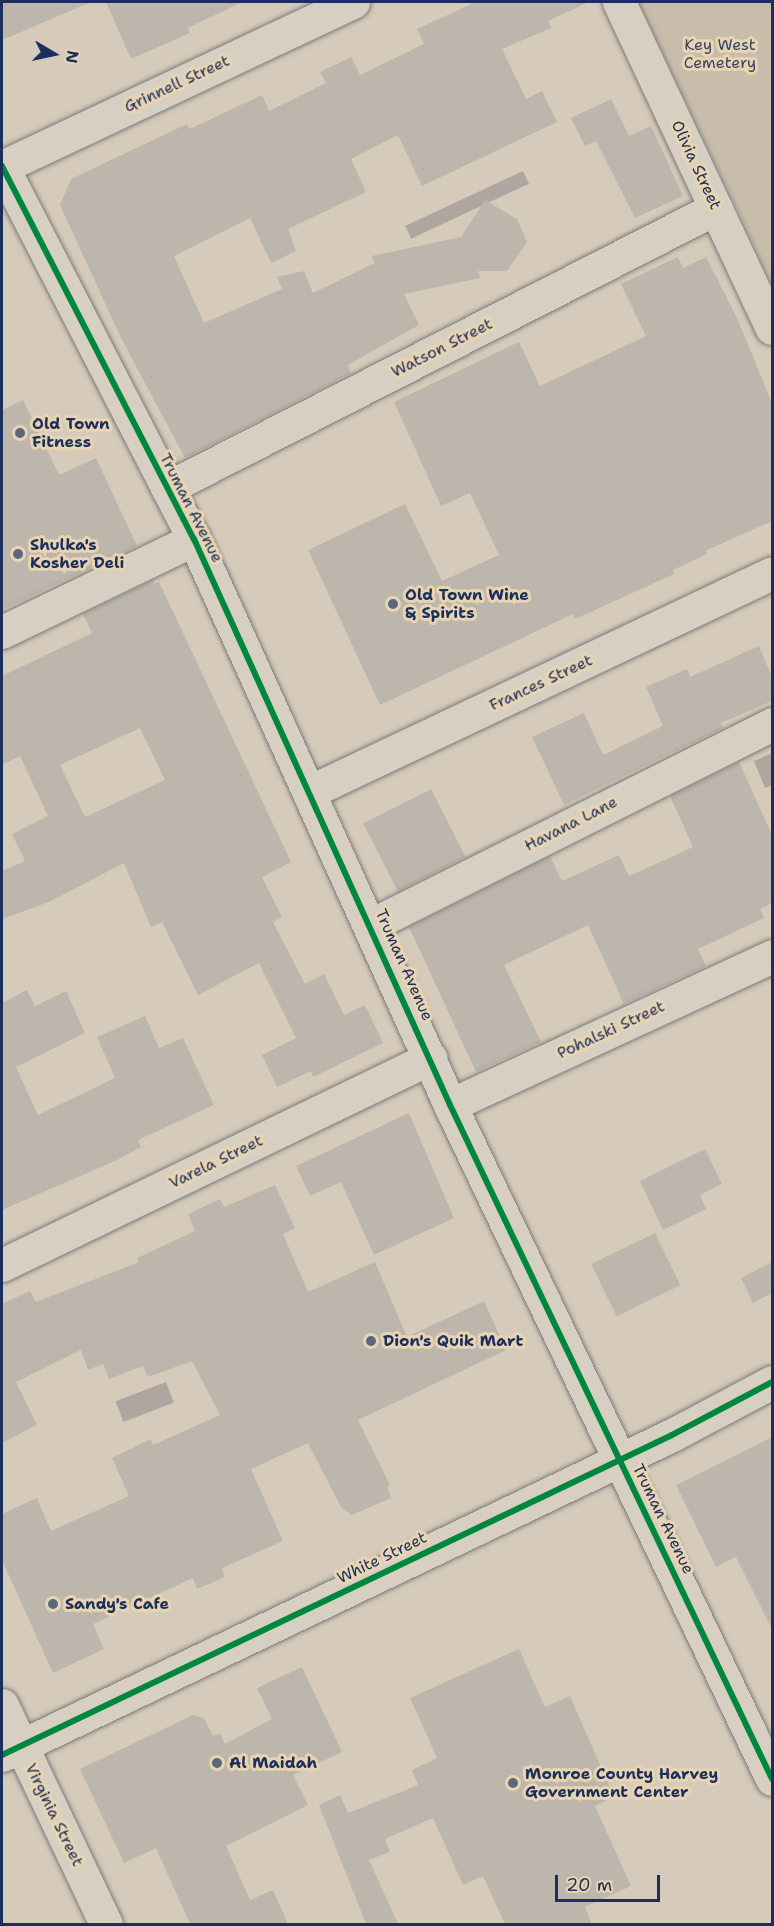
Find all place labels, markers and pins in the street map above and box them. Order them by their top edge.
place label: Old Town Fitness [32,414,110,452]
marker: Old Town Fitness [13,426,27,440]
place label: Shulka's Kosher Deli [30,535,124,573]
marker: Shulka's Kosher Deli [11,547,25,561]
place label: Old Town Wine & Spirits [405,585,529,623]
marker: Old Town Wine & Spirits [386,597,400,611]
place label: Dion's Quik Mart [383,1331,523,1351]
marker: Dion's Quik Mart [364,1334,378,1348]
place label: Sandy's Cafe [65,1594,169,1614]
marker: Sandy's Cafe [46,1597,60,1611]
place label: Al Maidah [229,1753,317,1773]
marker: Al Maidah [210,1756,224,1770]
place label: Monroe County Harvey Government Center [525,1764,718,1802]
marker: Monroe County Harvey Government Center [506,1776,520,1790]

